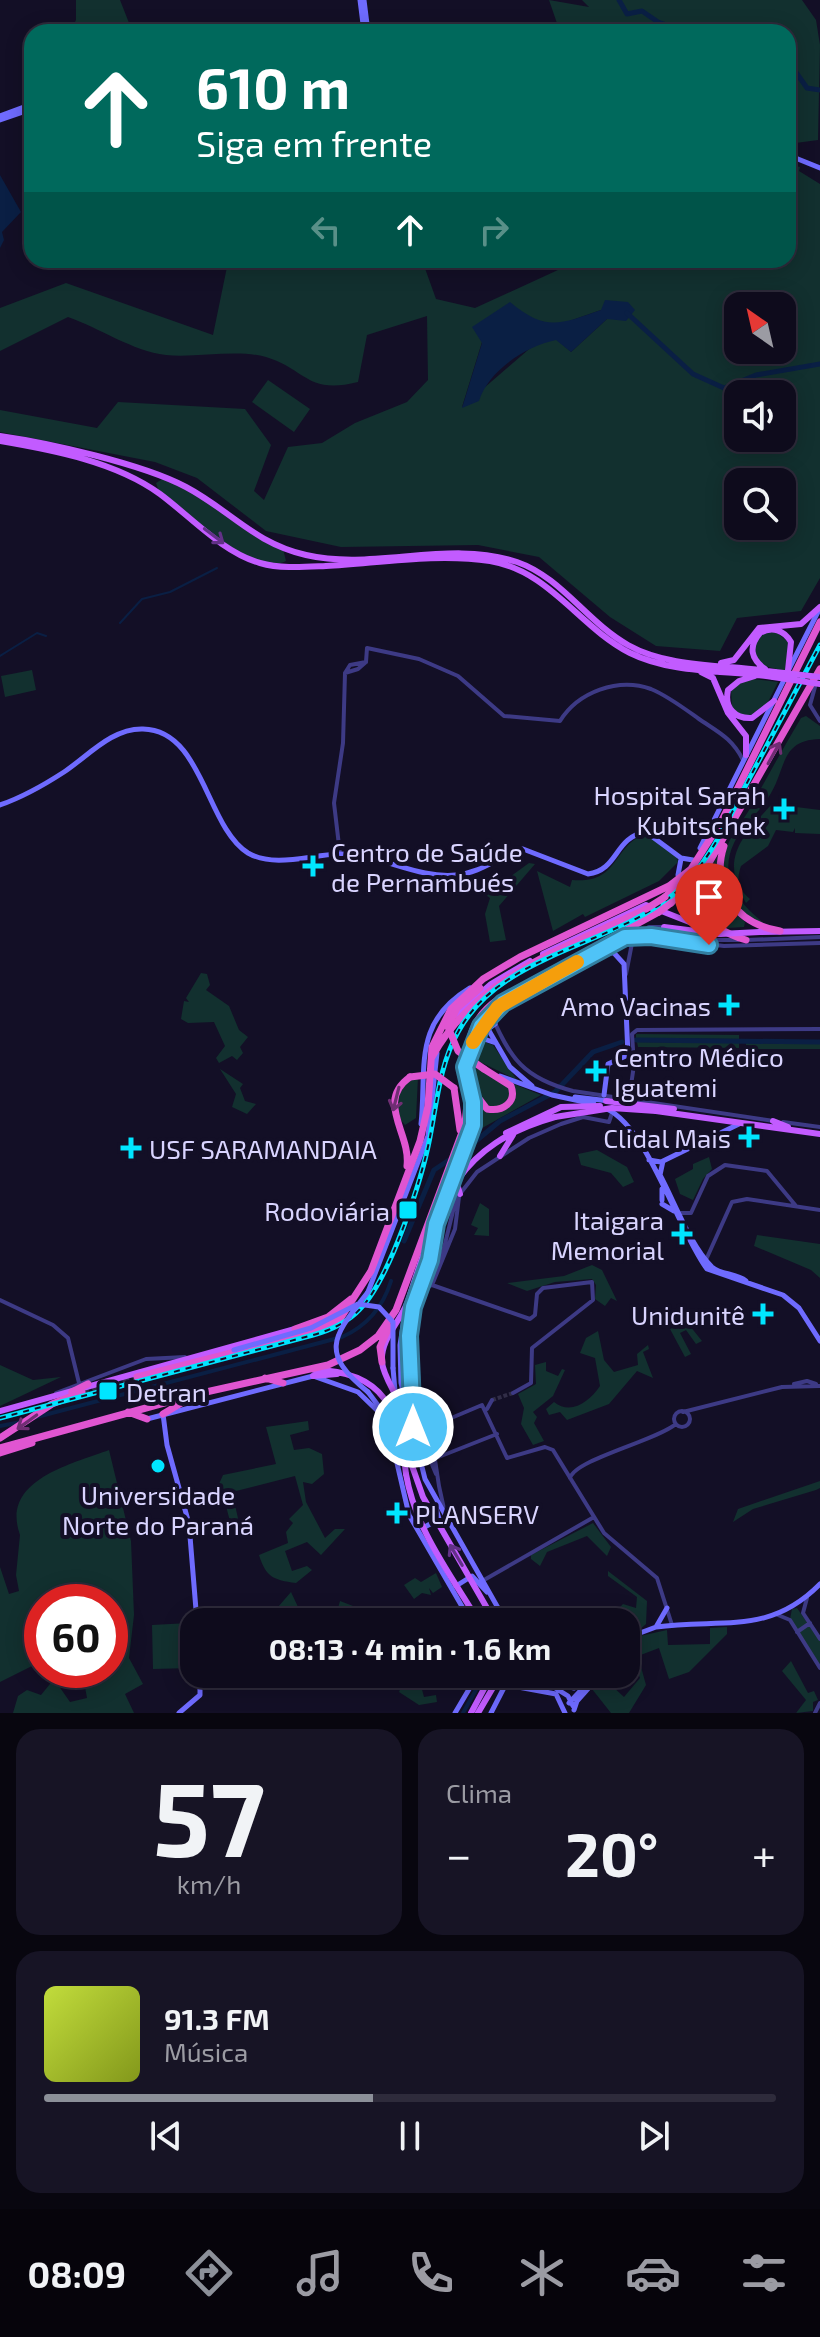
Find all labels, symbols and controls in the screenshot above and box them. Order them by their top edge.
text: 610 m [196,53,350,120]
icon: ahead [64,56,168,160]
text: Siga em frente [196,121,432,164]
icon: left [304,208,348,252]
icon: ahead [388,208,432,252]
icon: right [472,208,516,252]
north arrow [724,292,796,364]
map controls [724,292,796,540]
button: sound [724,380,796,452]
button: search [724,468,796,540]
one-way arrow [203,527,224,544]
one-way arrow [767,742,782,766]
place label: Hospital Sarah Kubitschek [593,779,766,840]
marker: Hospital Sarah Kubitschek [773,798,795,820]
place label: Centro de Saúde de Pernambués [331,836,523,897]
marker: Centro de Saúde de Pernambués [302,855,324,877]
pin [675,863,743,945]
icon: arrive [687,875,731,919]
place label: Amo Vacinas [561,990,711,1021]
marker: Amo Vacinas [718,994,740,1016]
place label: Centro Médico Iguatemi [614,1041,784,1102]
marker: Centro Médico Iguatemi [585,1060,607,1082]
one-way arrow [388,1086,403,1111]
place label: Clidal Mais [603,1122,731,1153]
marker: Clidal Mais [738,1126,760,1148]
place label: USF SARAMANDAIA [149,1133,377,1164]
marker: USF SARAMANDAIA [120,1137,142,1159]
place label: Rodoviária [264,1195,390,1226]
marker: Rodoviária [397,1199,419,1221]
place label: Itaigara Memorial [551,1204,664,1265]
marker: Itaigara Memorial [671,1223,693,1245]
place label: Unidunitê [631,1299,745,1330]
marker: Unidunitê [752,1303,774,1325]
place label: Detran [126,1376,207,1407]
marker: Detran [97,1380,119,1402]
position arrow [371,1385,455,1469]
one-way arrow [16,1414,38,1430]
marker: Universidade Norte do Paraná [149,1457,167,1475]
place label: Universidade Norte do Paraná [62,1479,254,1540]
place label: PLANSERV [415,1498,539,1529]
marker: PLANSERV [386,1502,408,1524]
one-way arrow [448,1544,464,1567]
speed limit sign: 60 [24,1584,128,1688]
text: 08:13 · 4 min · 1.6 km [269,1630,551,1666]
text: 57 [153,1753,265,1878]
text: Clima [446,1777,512,1808]
text: 20° [565,1817,658,1889]
text: − [446,1827,472,1880]
text: + [752,1827,776,1880]
text: km/h [177,1868,241,1899]
text: 91.3 FM [164,2000,270,2036]
text: Música [164,2036,248,2067]
icon: previous [144,2114,188,2158]
icon: pause [388,2114,432,2158]
icon: next [632,2114,676,2158]
icon: directions [181,2245,237,2301]
icon: music [292,2245,348,2301]
icon: phone [403,2245,459,2301]
icon: climate [514,2245,570,2301]
icon: car [625,2245,681,2301]
icon: filters [736,2245,792,2301]
text: 08:09 [28,2252,126,2295]

